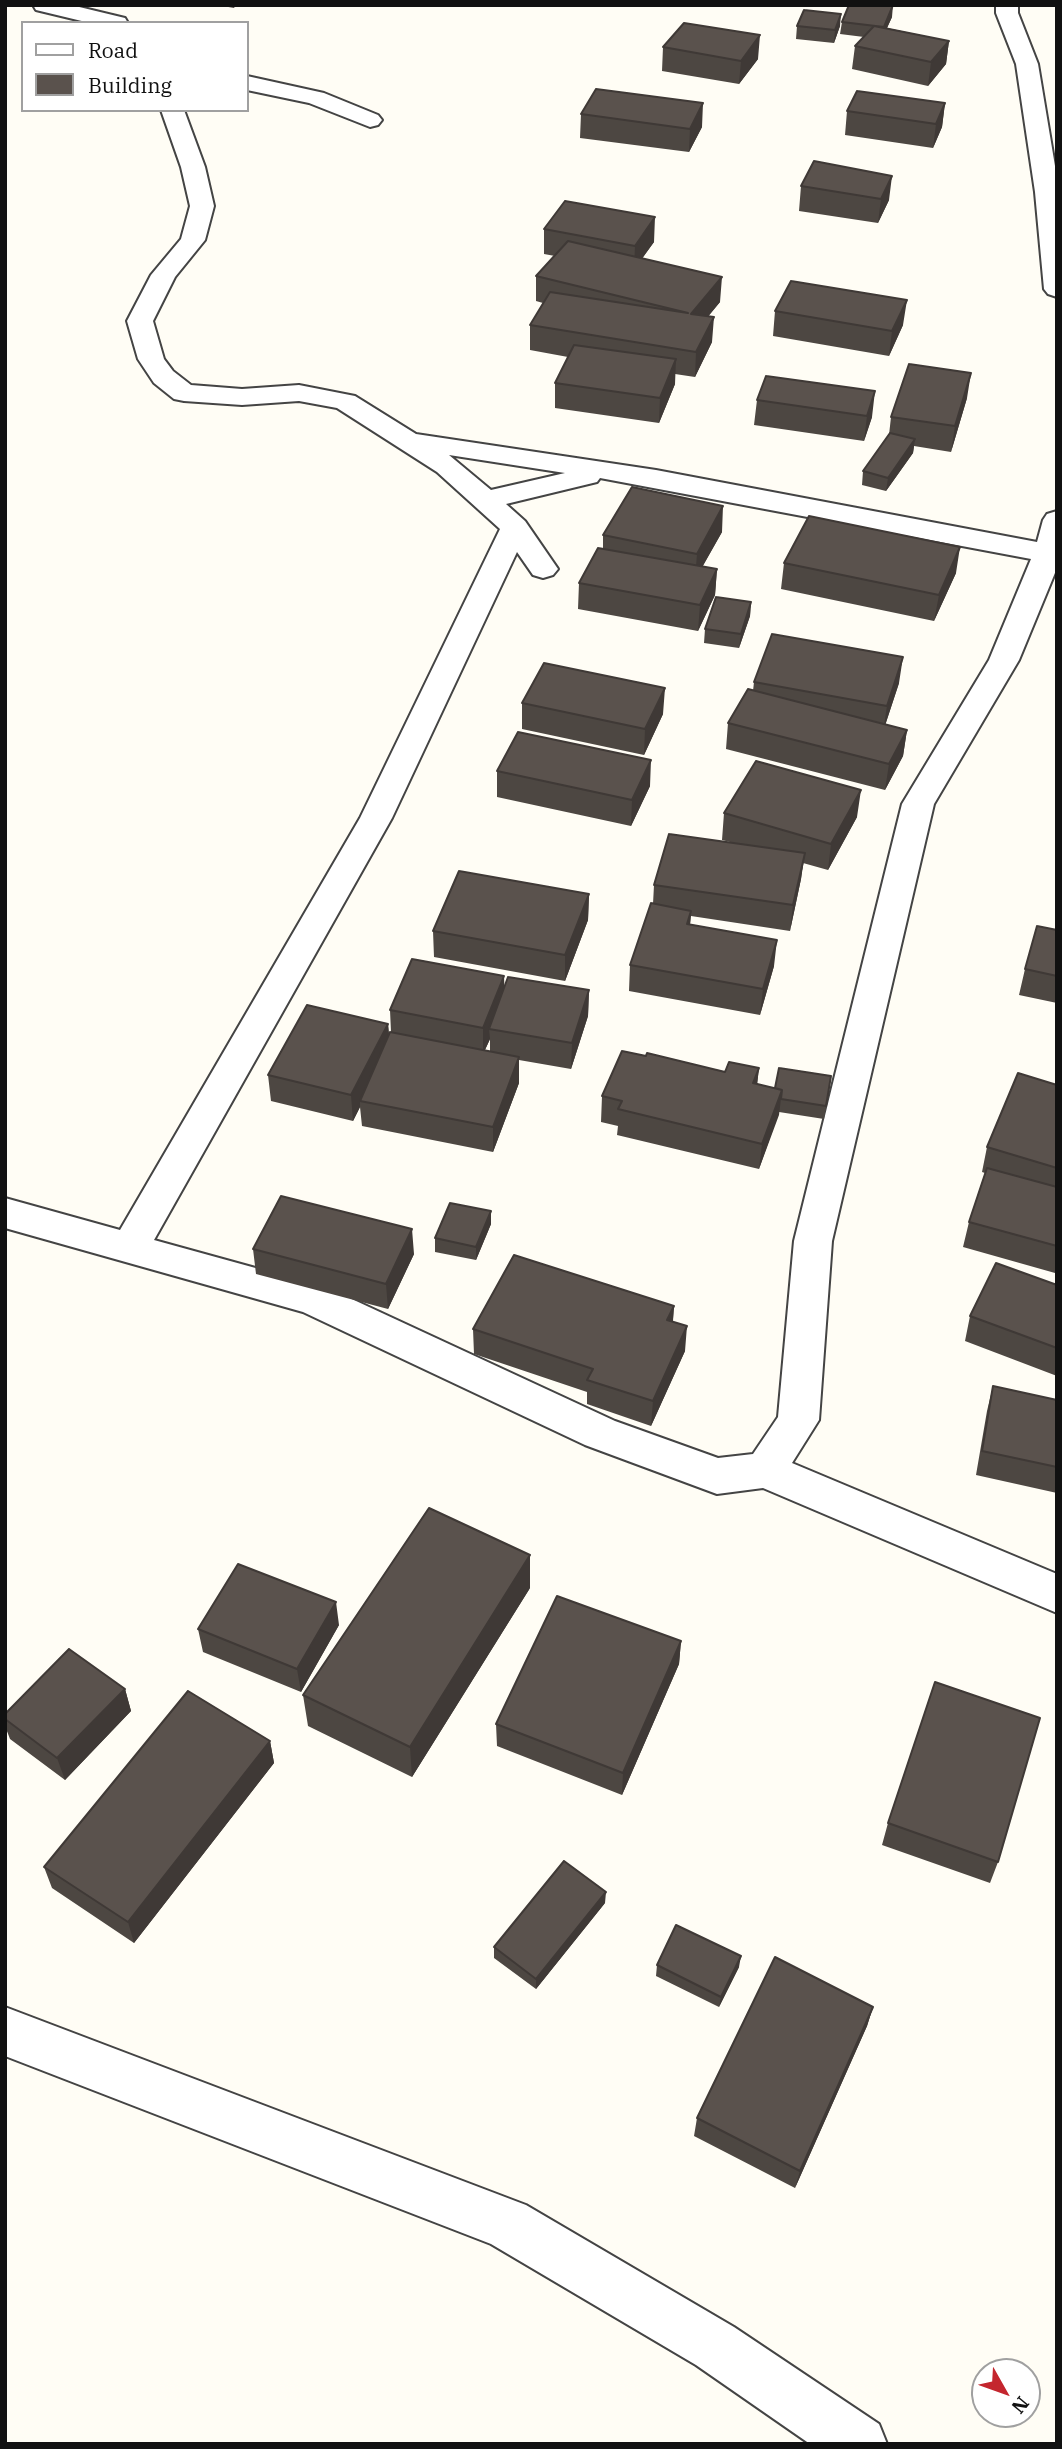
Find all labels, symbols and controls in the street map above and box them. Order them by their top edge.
legend [21,21,248,112]
text: Road [88,36,138,64]
text: Building [88,71,172,99]
north arrow [971,2358,1041,2428]
text: N [1007,2392,1035,2419]

